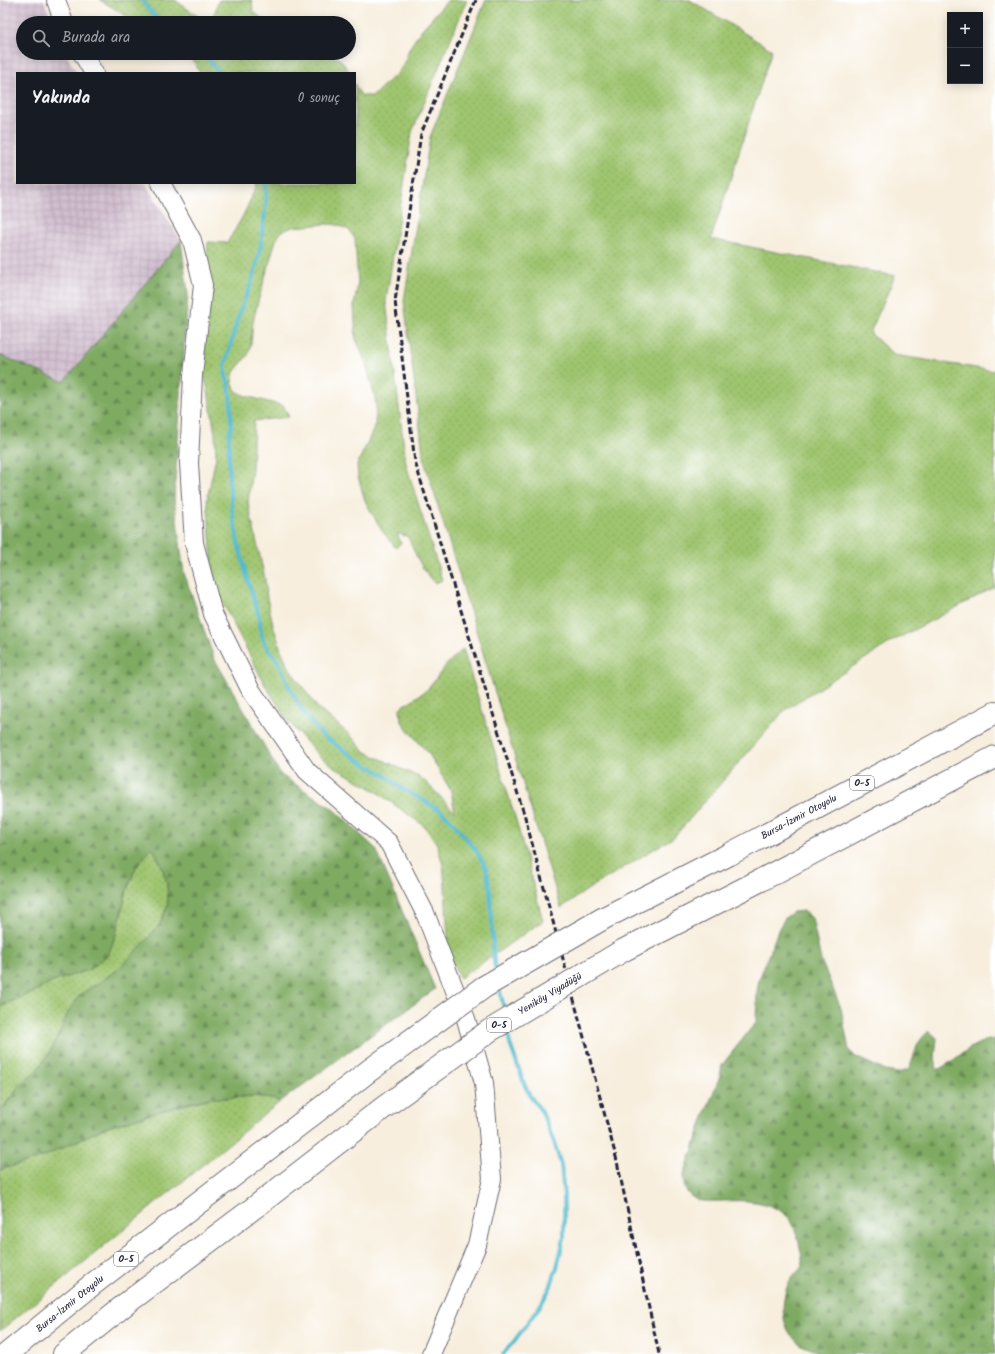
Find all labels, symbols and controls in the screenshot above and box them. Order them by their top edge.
map controls [947,12,983,84]
button: + [947,12,983,48]
search box [16,16,356,60]
text: Burada ara [62,26,130,50]
icon: search [30,27,52,49]
button: − [947,48,983,84]
text: Yakında [32,85,90,112]
text: 0 sonuç [298,88,340,109]
road number: O-5 [850,776,874,790]
street label: Bursa-İzmir Otoyolu [758,790,840,844]
street label: Yeniköy Viyadüğü [515,968,585,1019]
road number: O-5 [487,1018,511,1032]
road number: O-5 [114,1252,138,1266]
street label: Bursa-İzmir Otoyolu [32,1271,108,1337]

